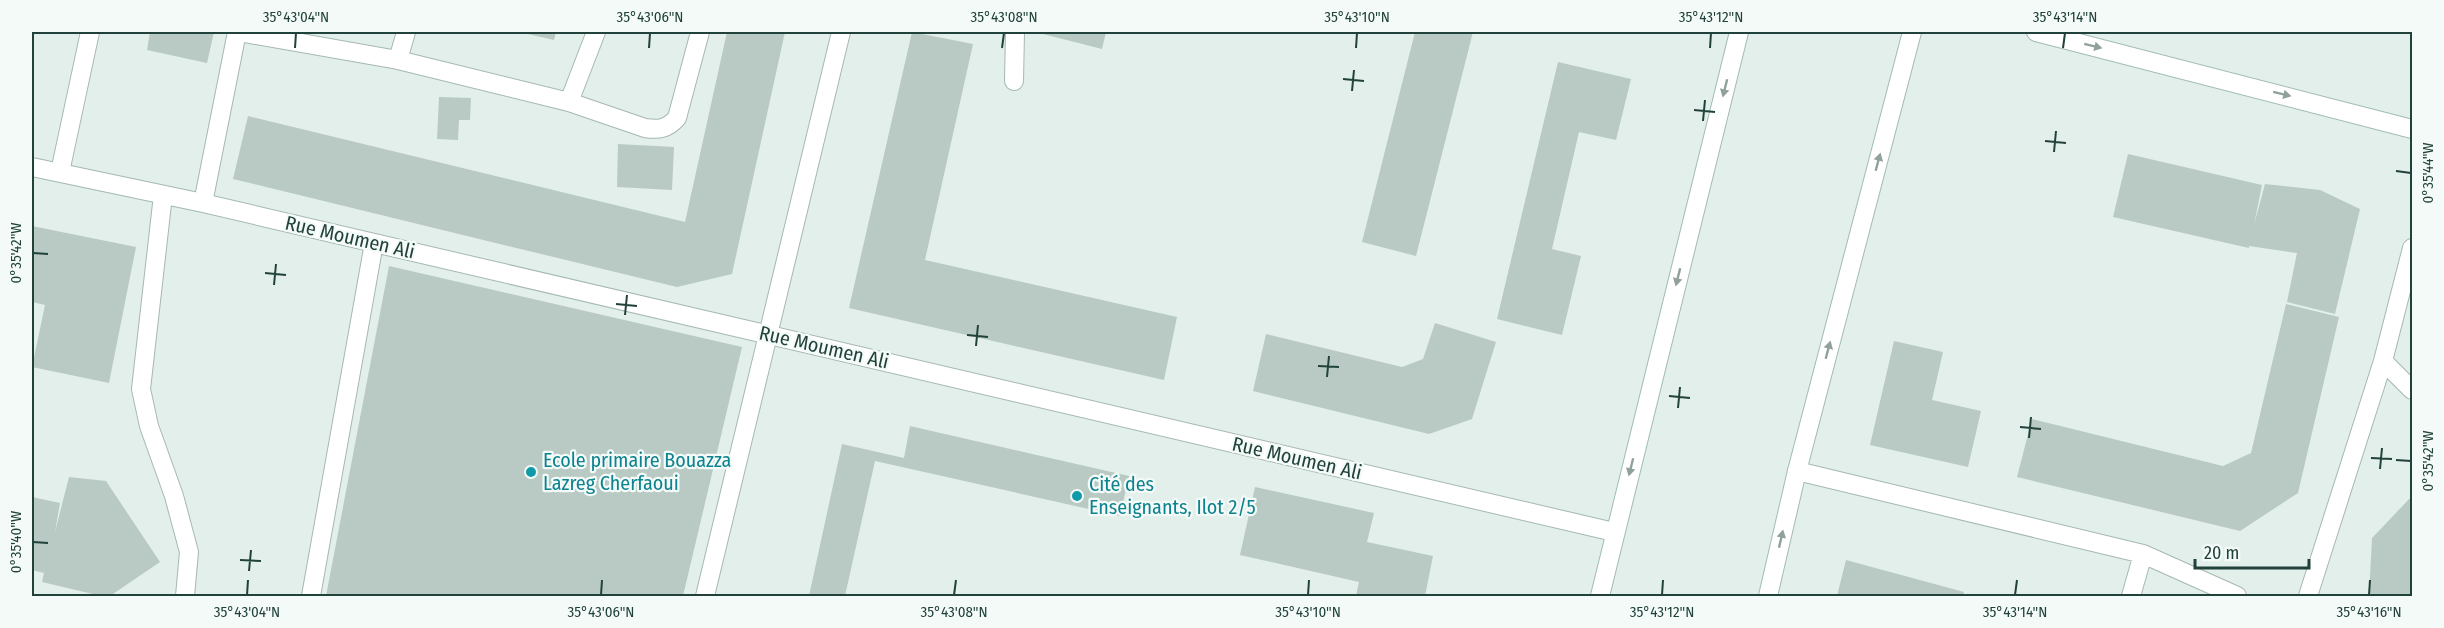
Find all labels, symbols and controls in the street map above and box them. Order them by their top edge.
text: 35°43'04"N [263,8,329,26]
text: 35°43'06"N [617,8,683,26]
text: 35°43'08"N [970,8,1038,26]
text: 35°43'10"N [1324,8,1390,26]
text: 35°43'12"N [1679,8,1743,26]
text: 35°43'14"N [2033,8,2097,26]
one-way arrow [2084,41,2102,51]
one-way arrow [1720,79,1730,97]
one-way arrow [2273,90,2291,99]
text: 0°35'44"W [2419,142,2437,204]
one-way arrow [1873,152,1883,171]
street label: Rue Moumen Ali [283,210,417,264]
text: 0°35'42"W [7,222,25,284]
one-way arrow [1673,268,1683,287]
street label: Rue Moumen Ali [757,320,891,374]
one-way arrow [1824,341,1834,359]
text: 0°35'42"W [2419,430,2437,492]
street label: Rue Moumen Ali [1230,431,1364,485]
place label: Ecole primaire Bouazza Lazreg Cherfaoui [543,448,731,495]
one-way arrow [1625,457,1635,476]
marker: Ecole primaire Bouazza Lazreg Cherfaoui [524,465,538,479]
place label: Cité des Enseignants, Ilot 2/5 [1089,472,1256,519]
marker: Cité des Enseignants, Ilot 2/5 [1070,489,1084,503]
text: 0°35'40"W [7,511,25,573]
one-way arrow [1777,530,1787,549]
scale bar [2195,532,2309,570]
text: 20 m [2204,542,2239,564]
text: 35°43'04"N [214,603,280,621]
text: 35°43'06"N [568,603,634,621]
text: 35°43'08"N [920,603,988,621]
text: 35°43'10"N [1275,603,1341,621]
text: 35°43'12"N [1630,603,1694,621]
text: 35°43'14"N [1983,603,2047,621]
text: 35°43'16"N [2336,603,2402,621]

